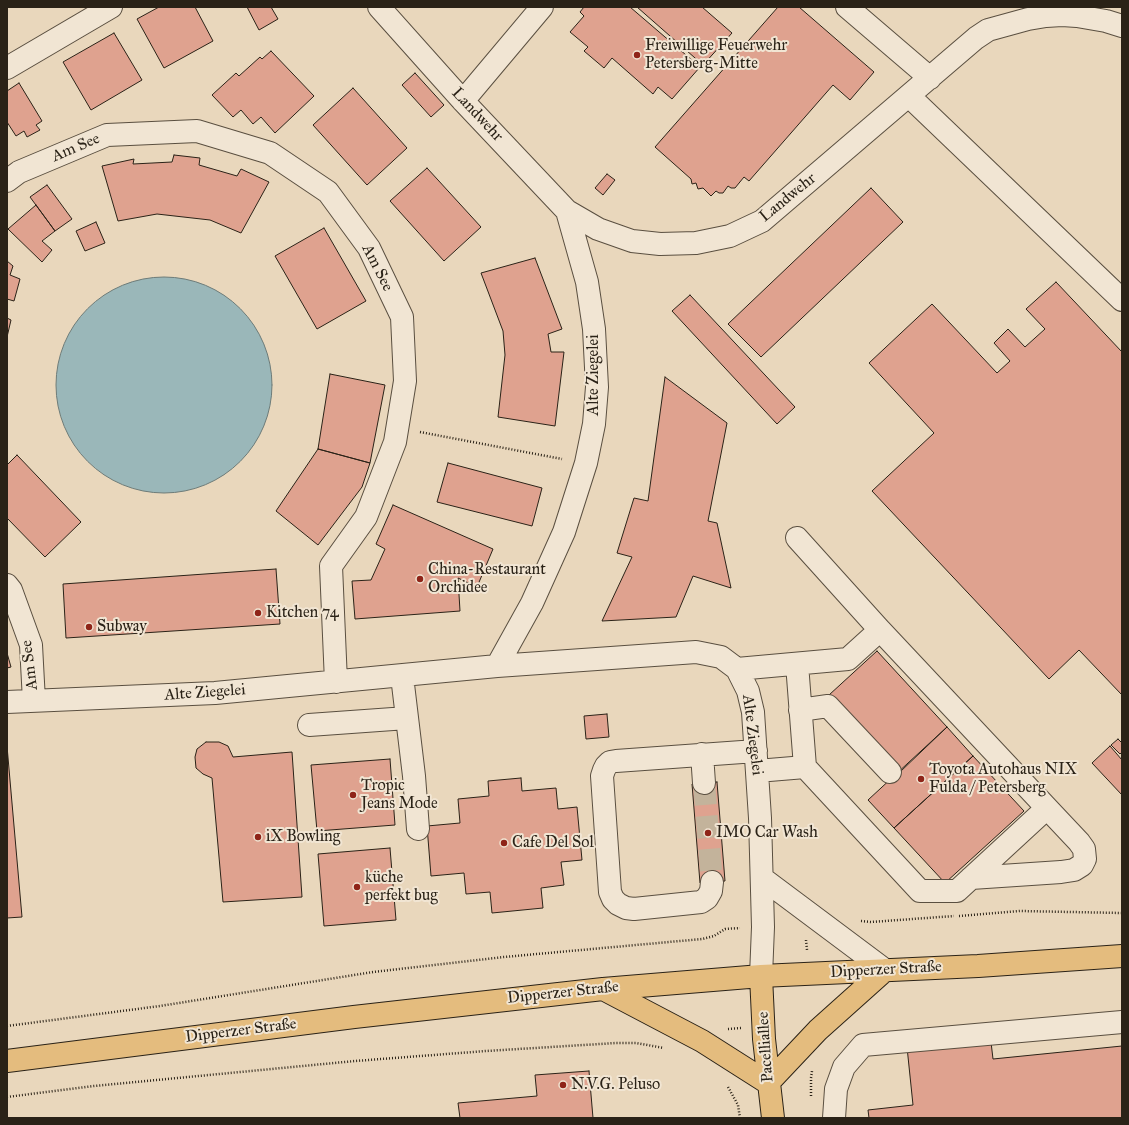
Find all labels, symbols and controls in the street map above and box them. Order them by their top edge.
place label: Freiwillige Feuerwehr Petersberg-Mitte [645,36,787,74]
marker: Freiwillige Feuerwehr Petersberg-Mitte [632,50,642,60]
street label: Landwehr [447,84,507,146]
street label: Am See [49,129,103,167]
street label: Landwehr [756,169,820,227]
street label: Am See [357,241,397,295]
street label: Alte Ziegelei [584,334,604,416]
place label: China-Restaurant Orchidee [428,560,546,598]
marker: China-Restaurant Orchidee [415,574,425,584]
place label: Kitchen 74 [266,603,339,623]
marker: Kitchen 74 [253,608,263,618]
place label: Subway [97,617,147,637]
marker: Subway [84,622,94,632]
street label: Am See [17,639,43,691]
street label: Alte Ziegelei [164,681,246,705]
street label: Alte Ziegelei [738,694,766,776]
place label: Toyota Autohaus NIX Fulda / Petersberg [929,760,1077,798]
marker: Toyota Autohaus NIX Fulda / Petersberg [916,774,926,784]
place label: Tropic Jeans Mode [361,776,438,814]
marker: Tropic Jeans Mode [348,790,358,800]
place label: IMO Car Wash [716,823,818,843]
place label: iX Bowling [266,827,340,847]
marker: IMO Car Wash [703,828,713,838]
marker: iX Bowling [253,832,263,842]
place label: Cafe Del Sol [512,833,594,853]
marker: Cafe Del Sol [499,838,509,848]
place label: küche perfekt bug [365,868,438,906]
marker: küche perfekt bug [352,882,362,892]
street label: Dipperzer Straße [830,957,942,983]
street label: Dipperzer Straße [506,978,620,1008]
street label: Pacelliallee [754,1011,778,1083]
street label: Dipperzer Straße [184,1015,298,1047]
place label: N.V.G. Peluso [571,1075,660,1095]
marker: N.V.G. Peluso [558,1080,568,1090]

